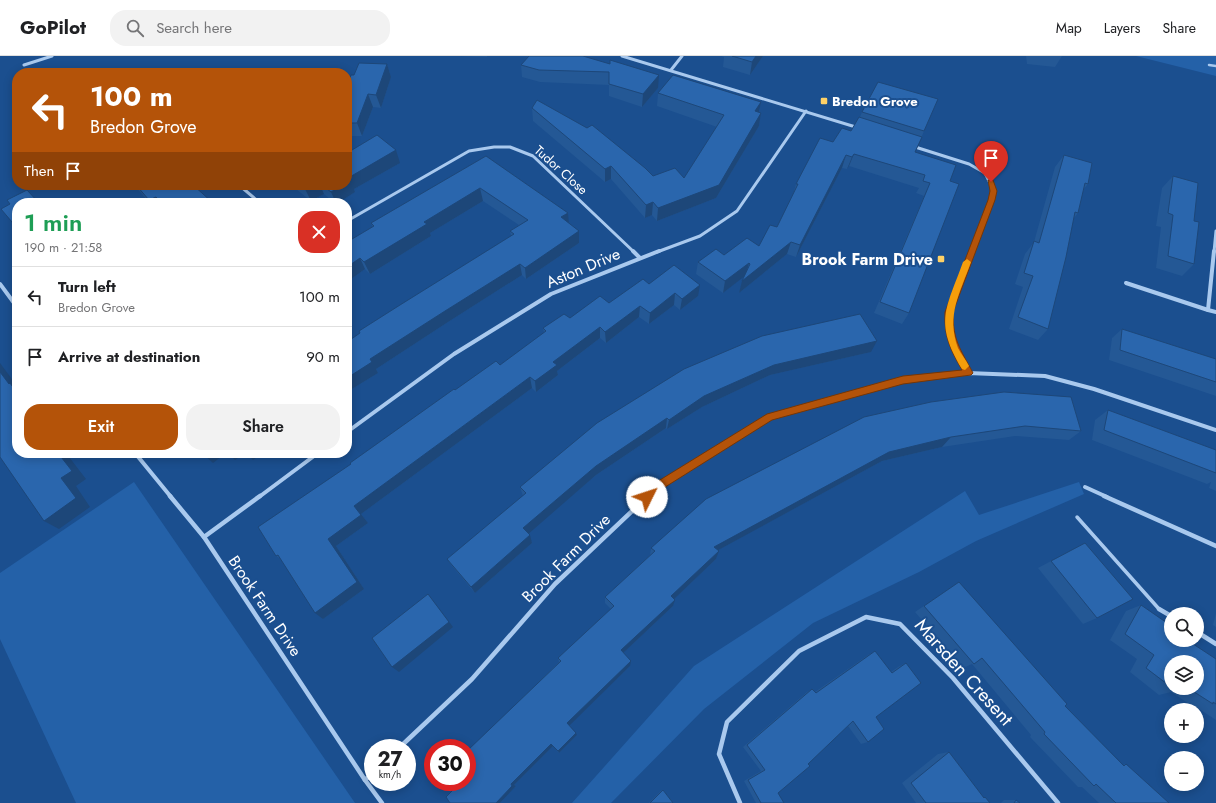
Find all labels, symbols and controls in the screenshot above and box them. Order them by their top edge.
search box [110,10,390,46]
text: GoPilot [20,14,86,41]
icon: search [124,17,146,39]
text: Search here [156,17,232,39]
text: Map [1056,18,1082,38]
text: Layers [1104,18,1140,38]
text: Share [1162,18,1196,38]
text: 100 m [90,76,173,117]
icon: left [24,84,76,136]
place label: Bredon Grove [832,92,918,111]
marker: Bredon Grove [819,96,829,106]
text: Bredon Grove [90,114,197,140]
street label: Tudor Close [530,141,592,199]
pin [974,141,1008,182]
icon: arrive [980,147,1002,169]
text: Then [24,160,54,182]
icon: arrive [62,160,84,182]
text: 1 min [24,205,82,240]
button: close [298,211,340,253]
text: 190 m · 21:58 [24,238,102,257]
street label: Aston Drive [542,242,624,294]
place label: Brook Farm Drive [802,248,933,271]
marker: Brook Farm Drive [936,254,946,264]
text: Turn left [58,276,116,298]
icon: left [24,286,46,308]
text: 100 m [299,286,340,308]
text: Bredon Grove [58,298,135,317]
icon: arrive [24,346,46,368]
text: Arrive at destination [58,346,200,368]
text: 90 m [306,346,340,368]
button: Exit [24,404,178,450]
button: Share [186,404,340,450]
position arrow [626,476,668,518]
street label: Brook Farm Drive [516,508,616,608]
street label: Brook Farm Drive [223,551,307,661]
map controls [1164,607,1204,791]
button: search [1164,607,1204,647]
street label: Marsden Cresent [908,612,1020,732]
button: layers [1164,655,1204,695]
button: + [1164,703,1204,743]
speed limit sign: 30 [424,739,476,791]
text: 27 [377,745,403,774]
button: − [1164,751,1204,791]
text: km/h [379,767,401,782]

